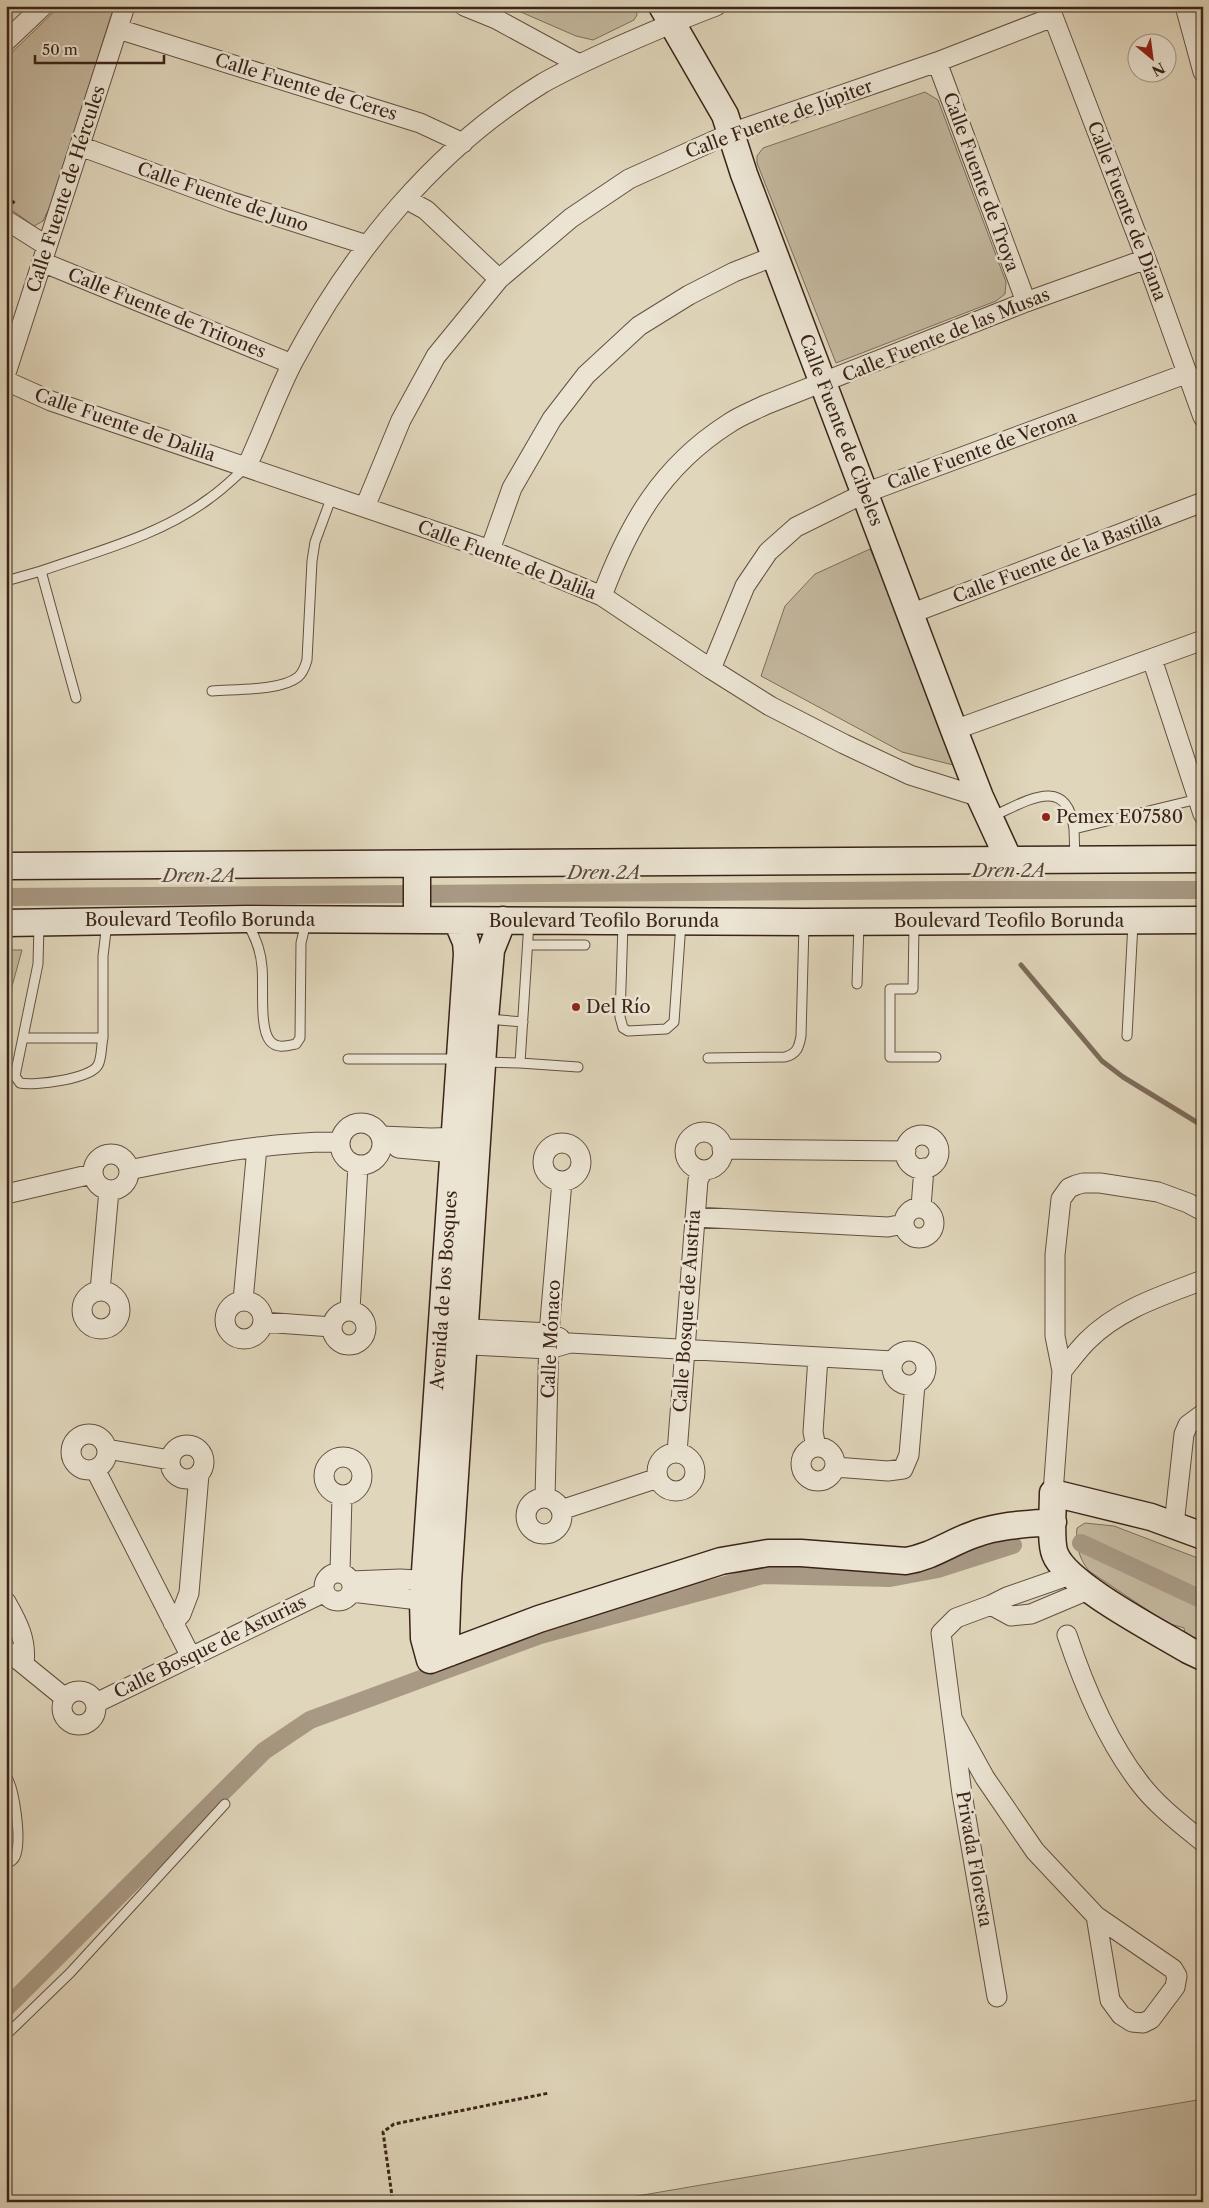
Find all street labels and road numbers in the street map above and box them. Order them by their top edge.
street label: Calle Fuente de Ceres [212,49,400,125]
street label: Calle Fuente de Júpiter [682,75,876,163]
street label: Calle Fuente de Hércules [22,83,110,295]
street label: Calle Fuente de Troya [938,89,1024,275]
street label: Calle Fuente de Diana [1083,118,1172,304]
street label: Calle Fuente de Juno [134,157,312,237]
street label: Calle Fuente de Tritones [65,263,269,363]
street label: Calle Fuente de las Musas [839,283,1053,387]
street label: Calle Fuente de Cibeles [794,331,888,529]
street label: Calle Fuente de Dalila [32,384,219,466]
street label: Calle Fuente de Verona [884,405,1080,495]
street label: Calle Fuente de la Bastilla [950,508,1165,608]
street label: Calle Fuente de Dalila [414,516,600,604]
street label: Boulevard Teofilo Borunda [85,909,316,931]
street label: Boulevard Teofilo Borunda [489,910,720,932]
street label: Boulevard Teofilo Borunda [894,910,1125,932]
street label: Avenida de los Bosques [426,1190,462,1391]
street label: Calle Bosque de Austria [669,1208,705,1413]
street label: Calle Mónaco [537,1279,565,1399]
street label: Calle Bosque de Asturias [110,1591,310,1703]
street label: Privada Floresta [951,1789,997,1929]

